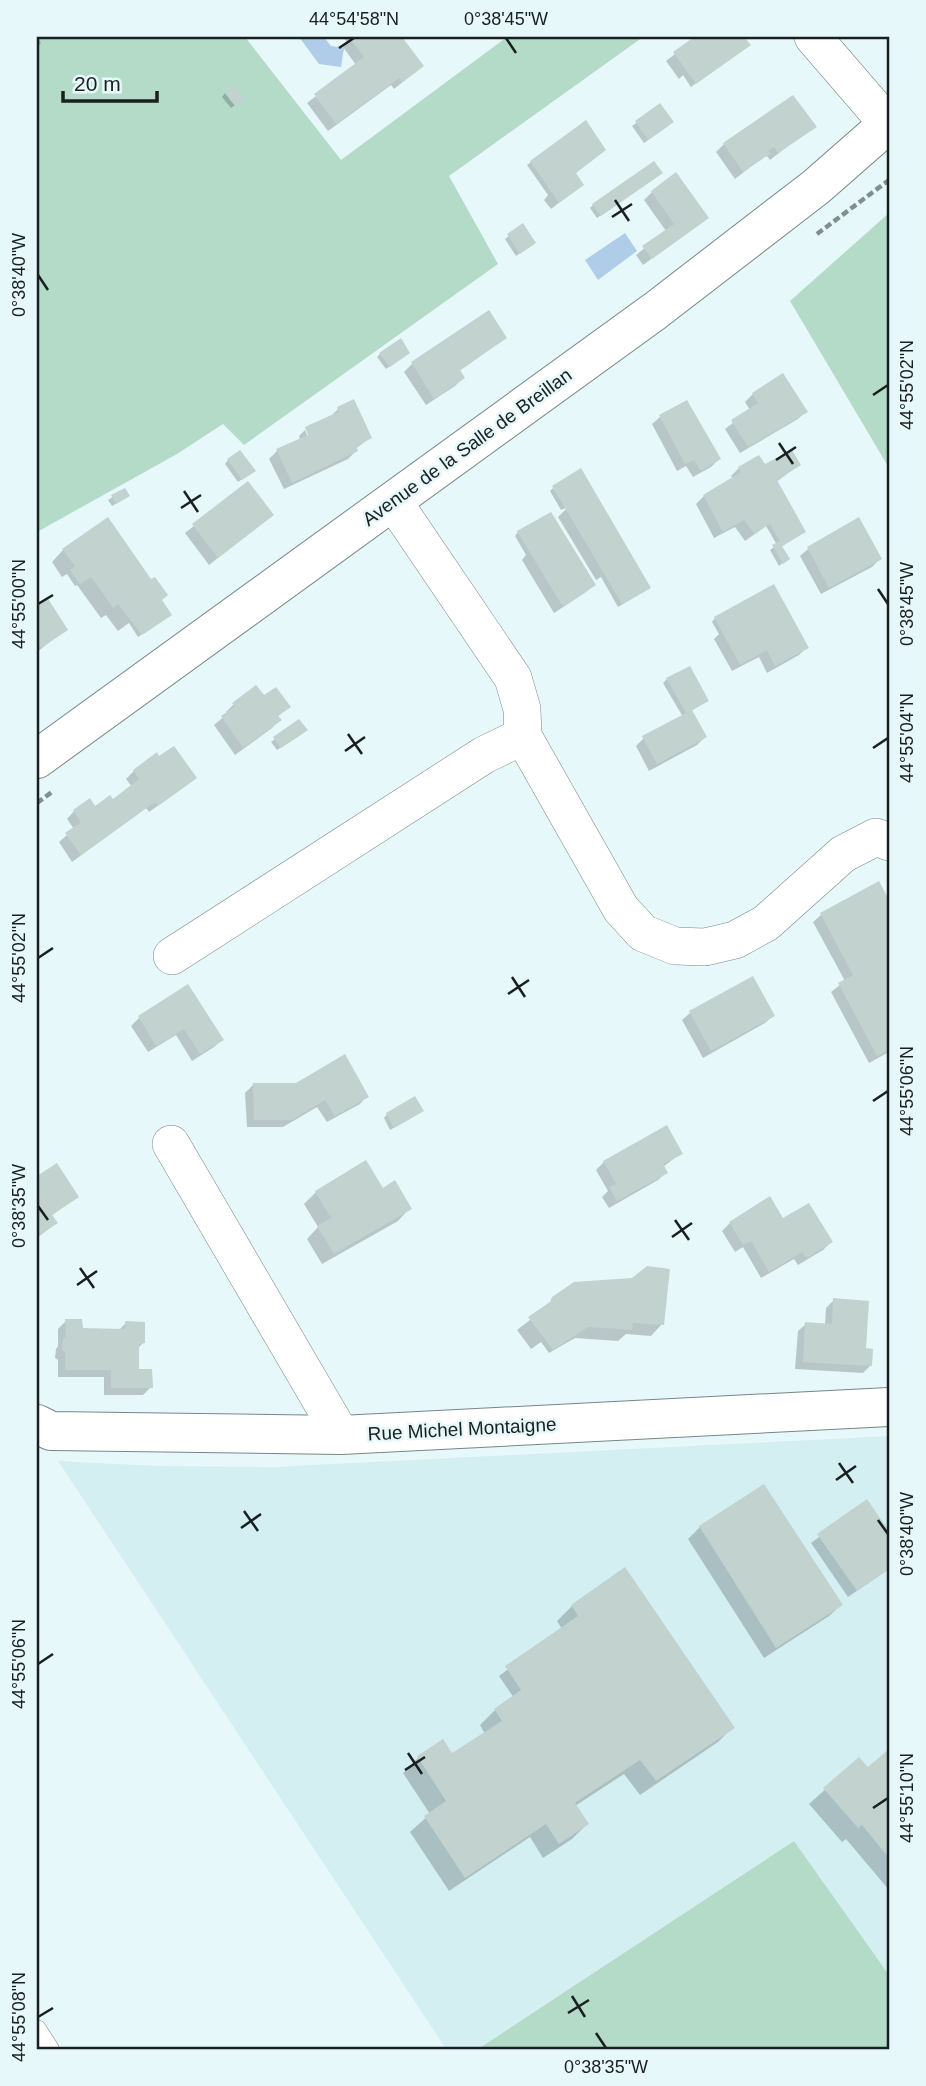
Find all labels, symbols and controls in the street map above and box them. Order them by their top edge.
text: 44°54'58"N [309,9,399,29]
text: 0°38'45"W [464,9,548,29]
scale bar [63,60,158,104]
text: 20 m [74,72,121,95]
text: 0°38'40"W [9,233,29,317]
text: 44°55'02"N [897,340,917,430]
street label: Avenue de la Salle de Breillan [358,364,576,530]
text: 44°55'00"N [9,559,29,649]
text: 0°38'45"W [897,562,917,646]
text: 44°55'04"N [897,693,917,783]
text: 44°55'02"N [9,913,29,1003]
text: 44°55'06"N [897,1046,917,1136]
text: 0°38'35"W [9,1164,29,1248]
street label: Rue Michel Montaigne [367,1414,557,1444]
text: 0°38'40"W [897,1492,917,1576]
text: 44°55'06"N [9,1619,29,1709]
text: 44°55'10"N [897,1753,917,1843]
text: 44°55'08"N [9,1972,29,2062]
text: 0°38'35"W [564,2057,648,2077]

